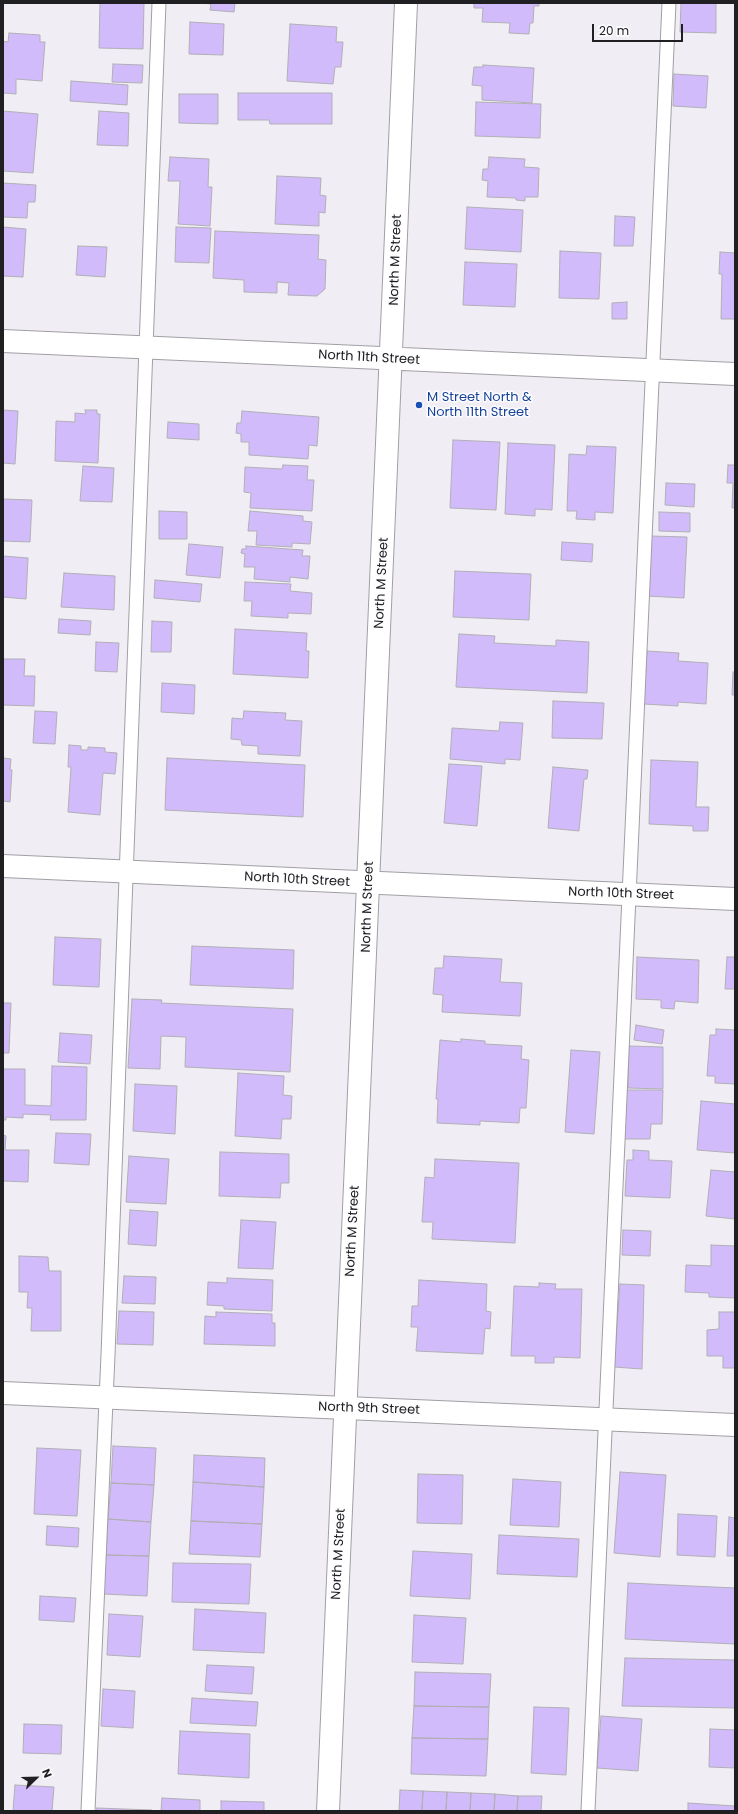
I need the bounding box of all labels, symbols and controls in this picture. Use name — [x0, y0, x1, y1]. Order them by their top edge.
scale bar — [594, 16, 685, 42]
text: 20 m — [599, 22, 629, 39]
street label: North M Street — [387, 214, 405, 306]
street label: North 11th Street — [318, 348, 420, 368]
place label: M Street North & North 11th Street — [427, 390, 532, 421]
marker: M Street North & North 11th Street — [414, 400, 424, 410]
street label: North M Street — [372, 537, 392, 629]
street label: North M Street — [359, 861, 377, 953]
street label: North 10th Street — [244, 869, 350, 891]
street label: North 10th Street — [568, 884, 674, 904]
street label: North M Street — [343, 1185, 363, 1277]
street label: North 9th Street — [318, 1399, 420, 1419]
street label: North M Street — [329, 1508, 349, 1600]
north arrow — [16, 1758, 56, 1798]
text: N — [38, 1766, 56, 1780]

